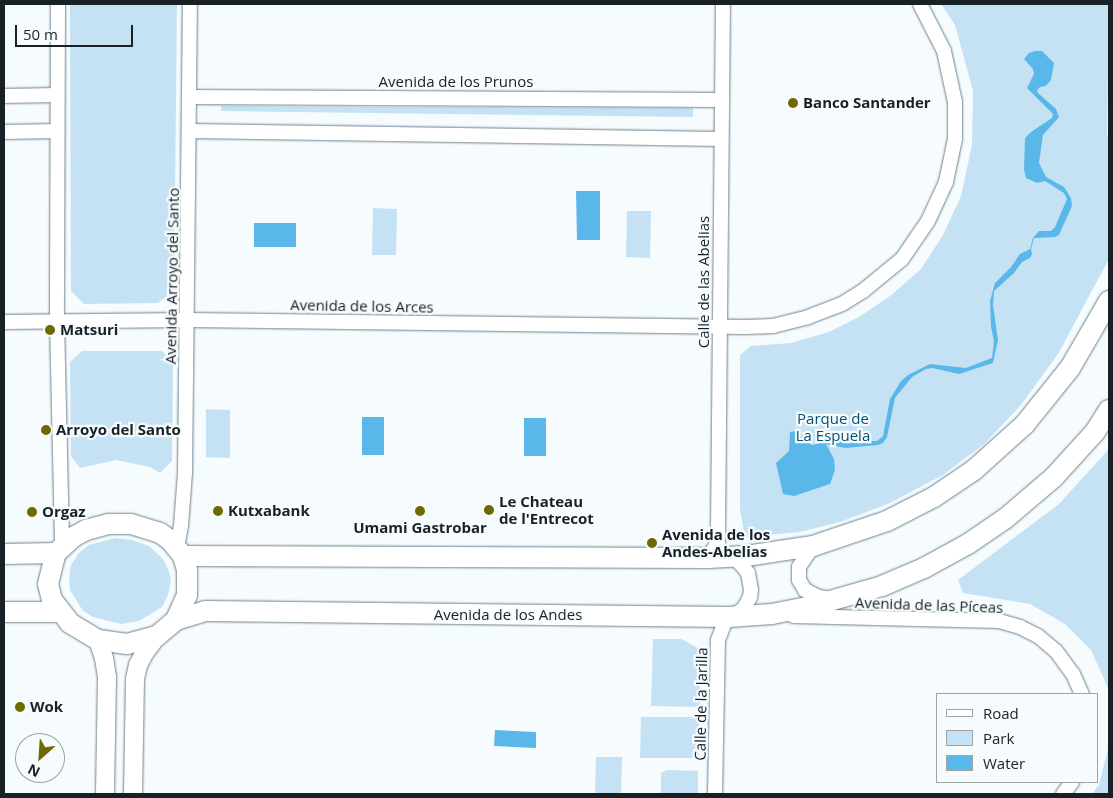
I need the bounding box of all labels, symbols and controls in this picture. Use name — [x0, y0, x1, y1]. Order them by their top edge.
scale bar — [18, 15, 135, 47]
text: 50 m — [23, 24, 58, 44]
street label: Avenida de los Prunos — [379, 73, 533, 91]
place label: Banco Santander — [803, 94, 931, 112]
marker: Banco Santander — [787, 97, 799, 109]
street label: Avenida Arroyo del Santo — [161, 188, 183, 364]
street label: Calle de las Abelias — [695, 216, 713, 348]
street label: Avenida de los Arces — [290, 296, 434, 316]
place label: Matsuri — [60, 321, 118, 339]
marker: Matsuri — [44, 324, 56, 336]
park label: Parque de La Espuela — [796, 409, 870, 444]
place label: Arroyo del Santo — [56, 421, 181, 439]
marker: Arroyo del Santo — [40, 424, 52, 436]
place label: Le Chateau de l'Entrecot — [499, 492, 594, 527]
place label: Kutxabank — [228, 502, 310, 520]
place label: Orgaz — [42, 503, 86, 521]
marker: Le Chateau de l'Entrecot — [483, 504, 495, 516]
marker: Kutxabank — [212, 505, 224, 517]
marker: Umami Gastrobar — [414, 505, 426, 517]
marker: Orgaz — [26, 506, 38, 518]
place label: Umami Gastrobar — [353, 519, 487, 537]
place label: Avenida de los Andes-Abelias — [662, 525, 770, 560]
marker: Avenida de los Andes-Abelias — [646, 537, 658, 549]
street label: Avenida de las Píceas — [855, 593, 1003, 617]
street label: Avenida de los Andes — [434, 606, 582, 624]
street label: Calle de la Jarilla — [691, 647, 711, 761]
legend — [936, 693, 1098, 783]
place label: Wok — [30, 698, 63, 716]
marker: Wok — [14, 701, 26, 713]
text: Road — [983, 703, 1019, 723]
text: Park — [983, 728, 1014, 748]
north arrow — [15, 733, 65, 783]
text: Water — [983, 753, 1025, 773]
text: N — [24, 760, 43, 782]

